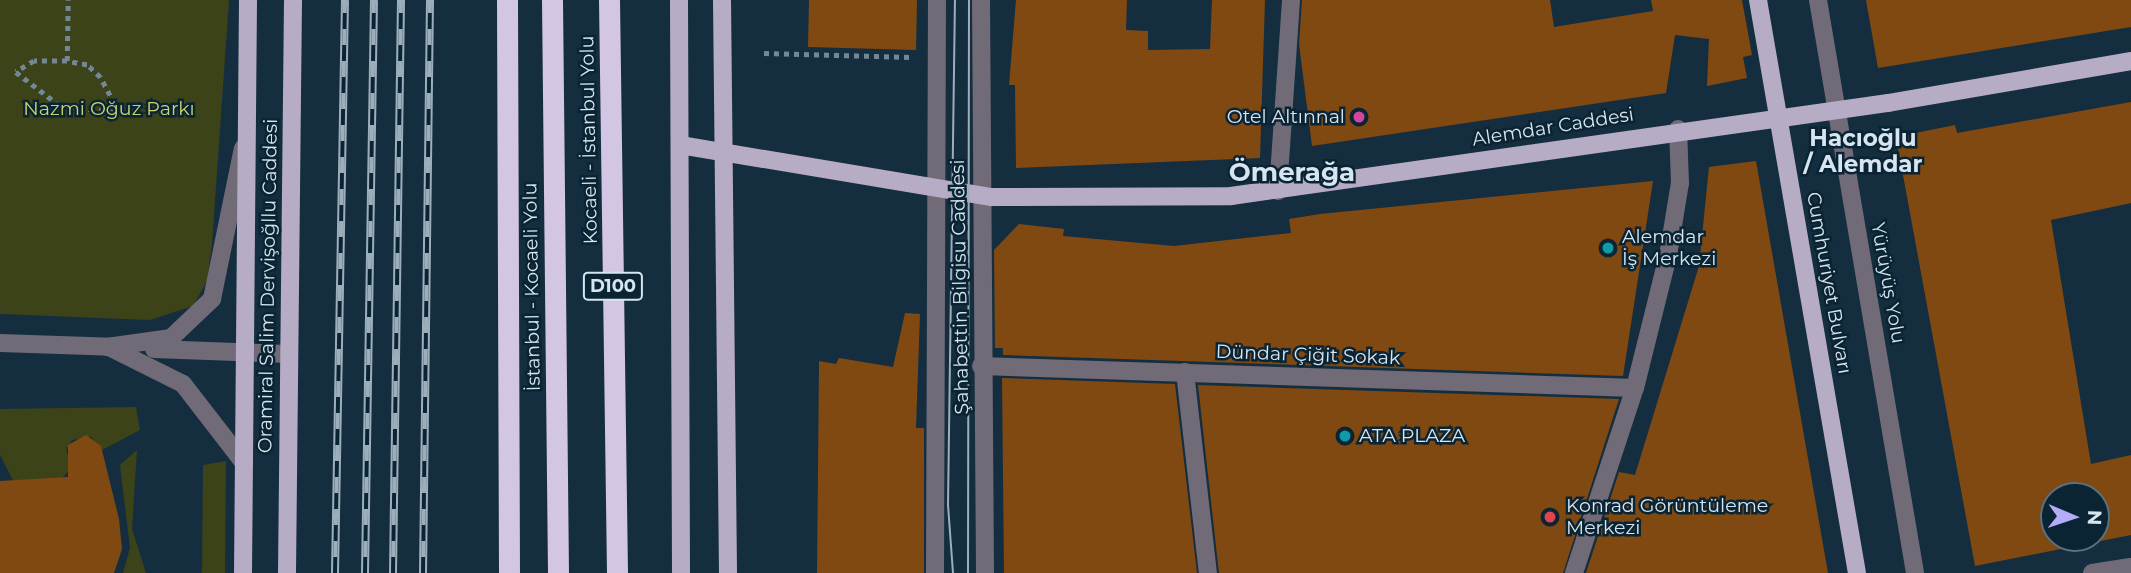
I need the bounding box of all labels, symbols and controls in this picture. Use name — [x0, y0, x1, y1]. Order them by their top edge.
street label: Kocaeli - İstanbul Yolu — [576, 35, 602, 245]
park label: Nazmi Oğuz Parkı — [23, 98, 195, 120]
street label: Alemdar Caddesi — [1471, 103, 1635, 151]
place label: Otel Altınnal — [1227, 106, 1345, 128]
marker: Otel Altınnal — [1351, 109, 1367, 125]
street label: Oramiral Salim Dervişoğllu Caddesi — [254, 119, 282, 453]
district label: Hacıoğlu / Alemdar — [1804, 124, 1922, 178]
district label: Ömerağa — [1229, 157, 1355, 189]
street label: Şahabettin Bilgisu Caddesi — [946, 159, 974, 415]
street label: İstanbul - Kocaeli Yolu — [519, 182, 545, 392]
street label: Cumhuriyet Bulvarı — [1802, 190, 1856, 376]
street label: Yürüyüş Yolu — [1866, 221, 1910, 345]
place label: Alemdar İş Merkezi — [1622, 226, 1716, 270]
marker: Alemdar İş Merkezi — [1600, 240, 1616, 256]
road number: D100 — [582, 272, 644, 300]
street label: Dündar Çiğit Sokak — [1215, 340, 1401, 370]
place label: ATA PLAZA — [1359, 425, 1465, 447]
marker: ATA PLAZA — [1337, 428, 1353, 444]
north arrow — [2040, 482, 2110, 552]
place label: Konrad Görüntüleme Merkezi — [1566, 495, 1768, 539]
marker: Konrad Görüntüleme Merkezi — [1540, 507, 1560, 527]
text: N — [2083, 510, 2106, 526]

